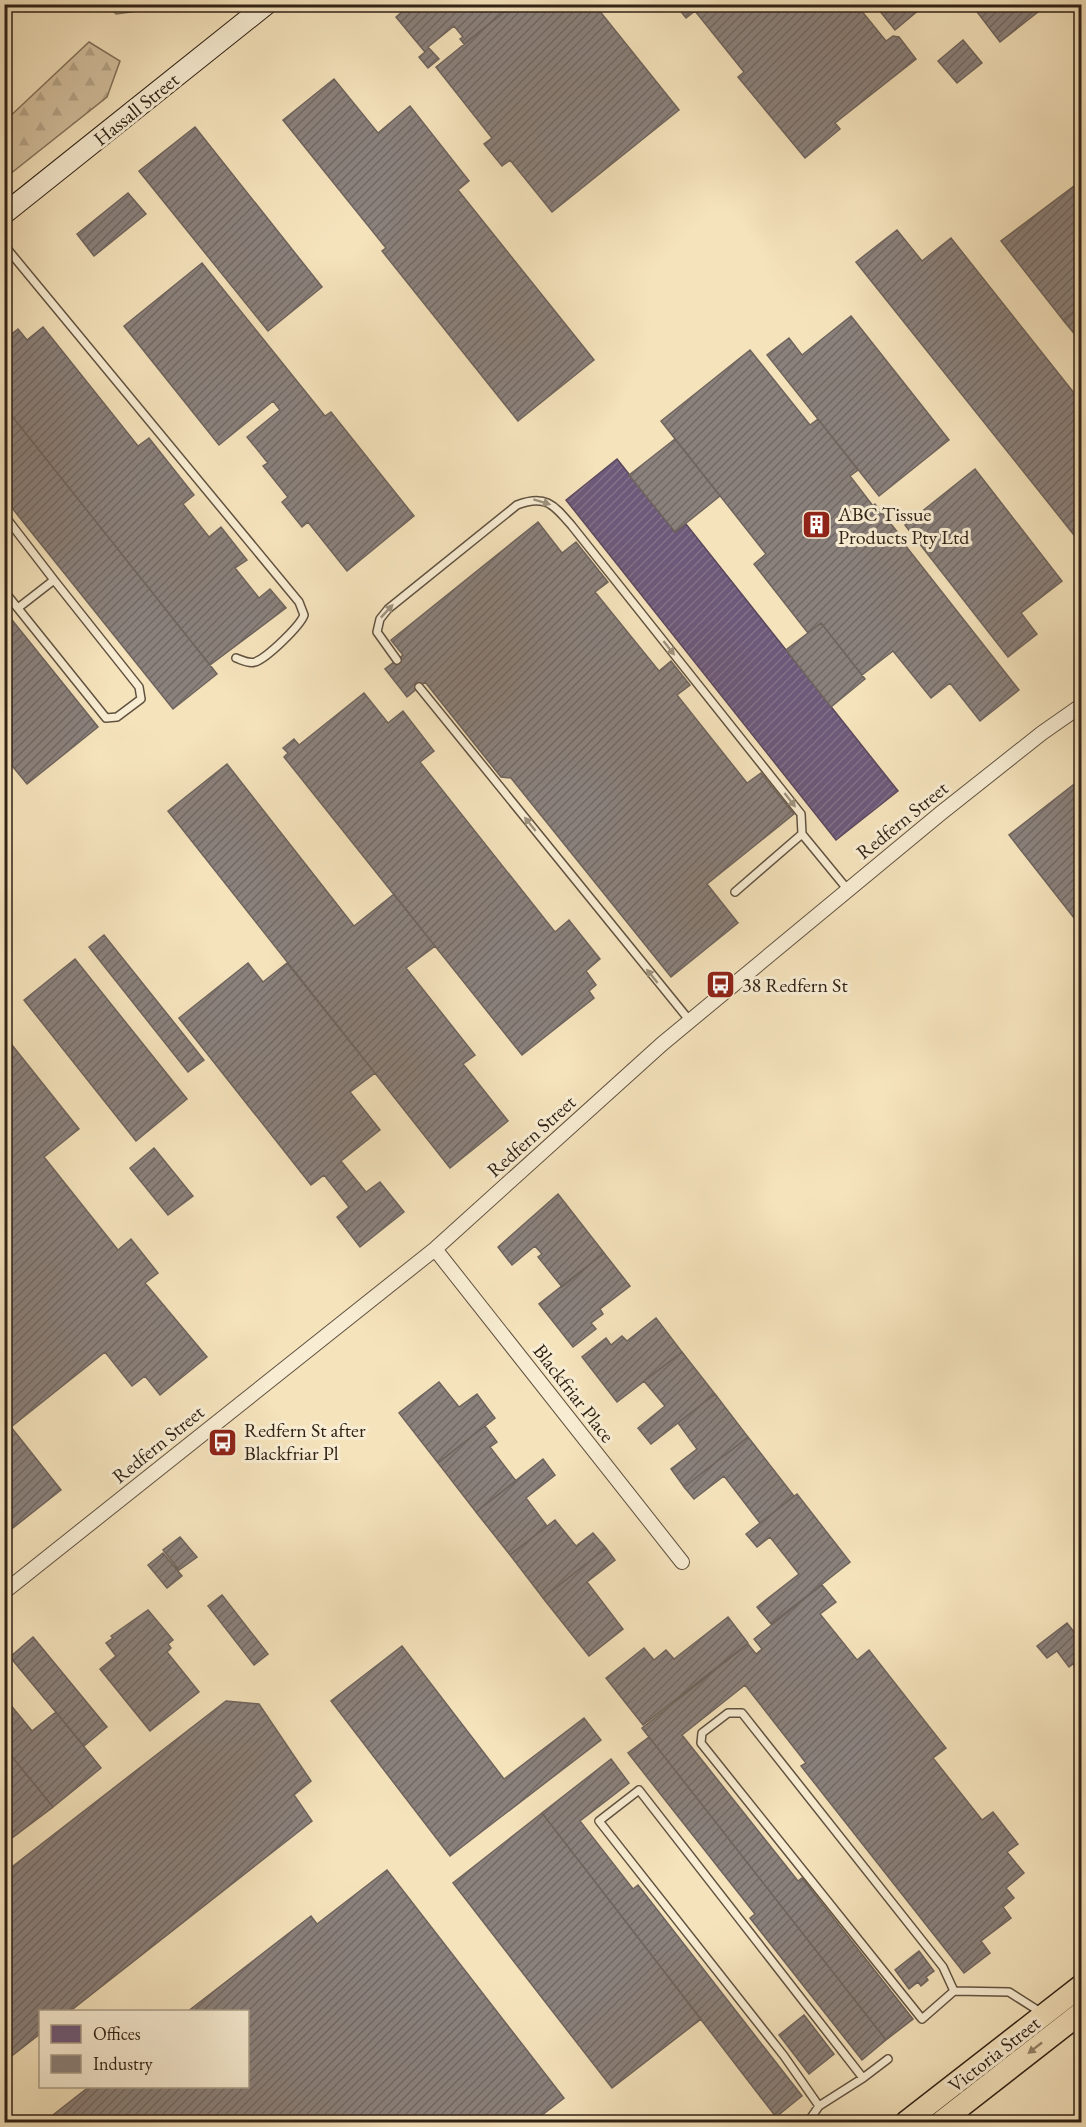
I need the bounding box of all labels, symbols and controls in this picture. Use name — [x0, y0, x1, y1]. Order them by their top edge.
street label: Hassall Street — [88, 66, 185, 151]
one-way arrow — [534, 498, 552, 507]
place label: ABC Tissue Products Pty Ltd — [837, 501, 970, 550]
building icon: ABC Tissue Products Pty Ltd — [801, 509, 833, 541]
one-way arrow — [380, 604, 394, 619]
one-way arrow — [663, 640, 675, 655]
street label: Redfern Street — [851, 775, 954, 865]
one-way arrow — [784, 793, 796, 808]
one-way arrow — [523, 816, 536, 832]
one-way arrow — [646, 968, 659, 984]
bus stop icon: 38 Redfern St — [705, 969, 737, 1001]
place label: 38 Redfern St — [742, 972, 848, 998]
street label: Redfern Street — [481, 1089, 581, 1183]
street label: Blackfriar Place — [527, 1339, 621, 1448]
street label: Redfern Street — [107, 1399, 210, 1489]
place label: Redfern St after Blackfriar Pl — [244, 1417, 366, 1466]
bus stop icon: Redfern St after Blackfriar Pl — [207, 1426, 239, 1458]
legend — [39, 2010, 249, 2088]
street label: Victoria Street — [943, 2010, 1046, 2098]
text: Offices — [93, 2022, 141, 2045]
one-way arrow — [1028, 2042, 1043, 2054]
text: Industry — [93, 2052, 153, 2075]

